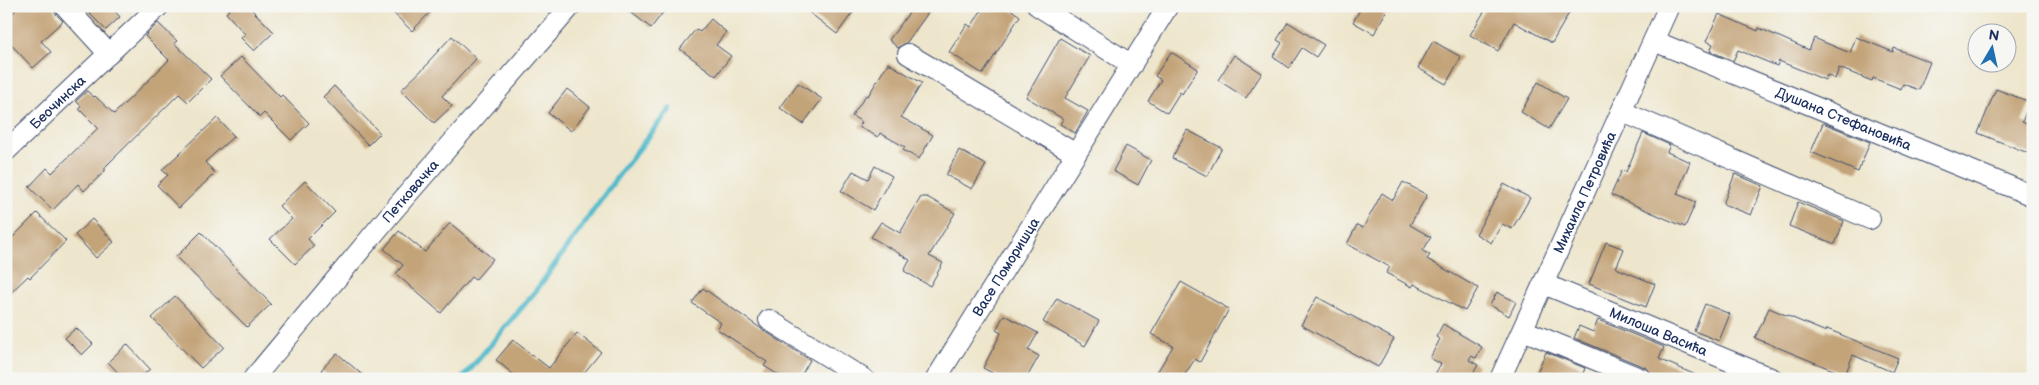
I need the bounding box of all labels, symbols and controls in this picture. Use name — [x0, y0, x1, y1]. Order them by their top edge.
north arrow — [1966, 22, 2016, 72]
text: N — [1987, 26, 2000, 45]
street label: Беочинска — [26, 71, 89, 132]
street label: Душана Стефановића — [1773, 83, 1915, 154]
street label: Михаила Петровића — [1550, 128, 1620, 256]
street label: Петковачка — [378, 156, 443, 226]
street label: Васе Поморишца — [969, 214, 1043, 319]
street label: Милоша Васића — [1607, 304, 1711, 360]

